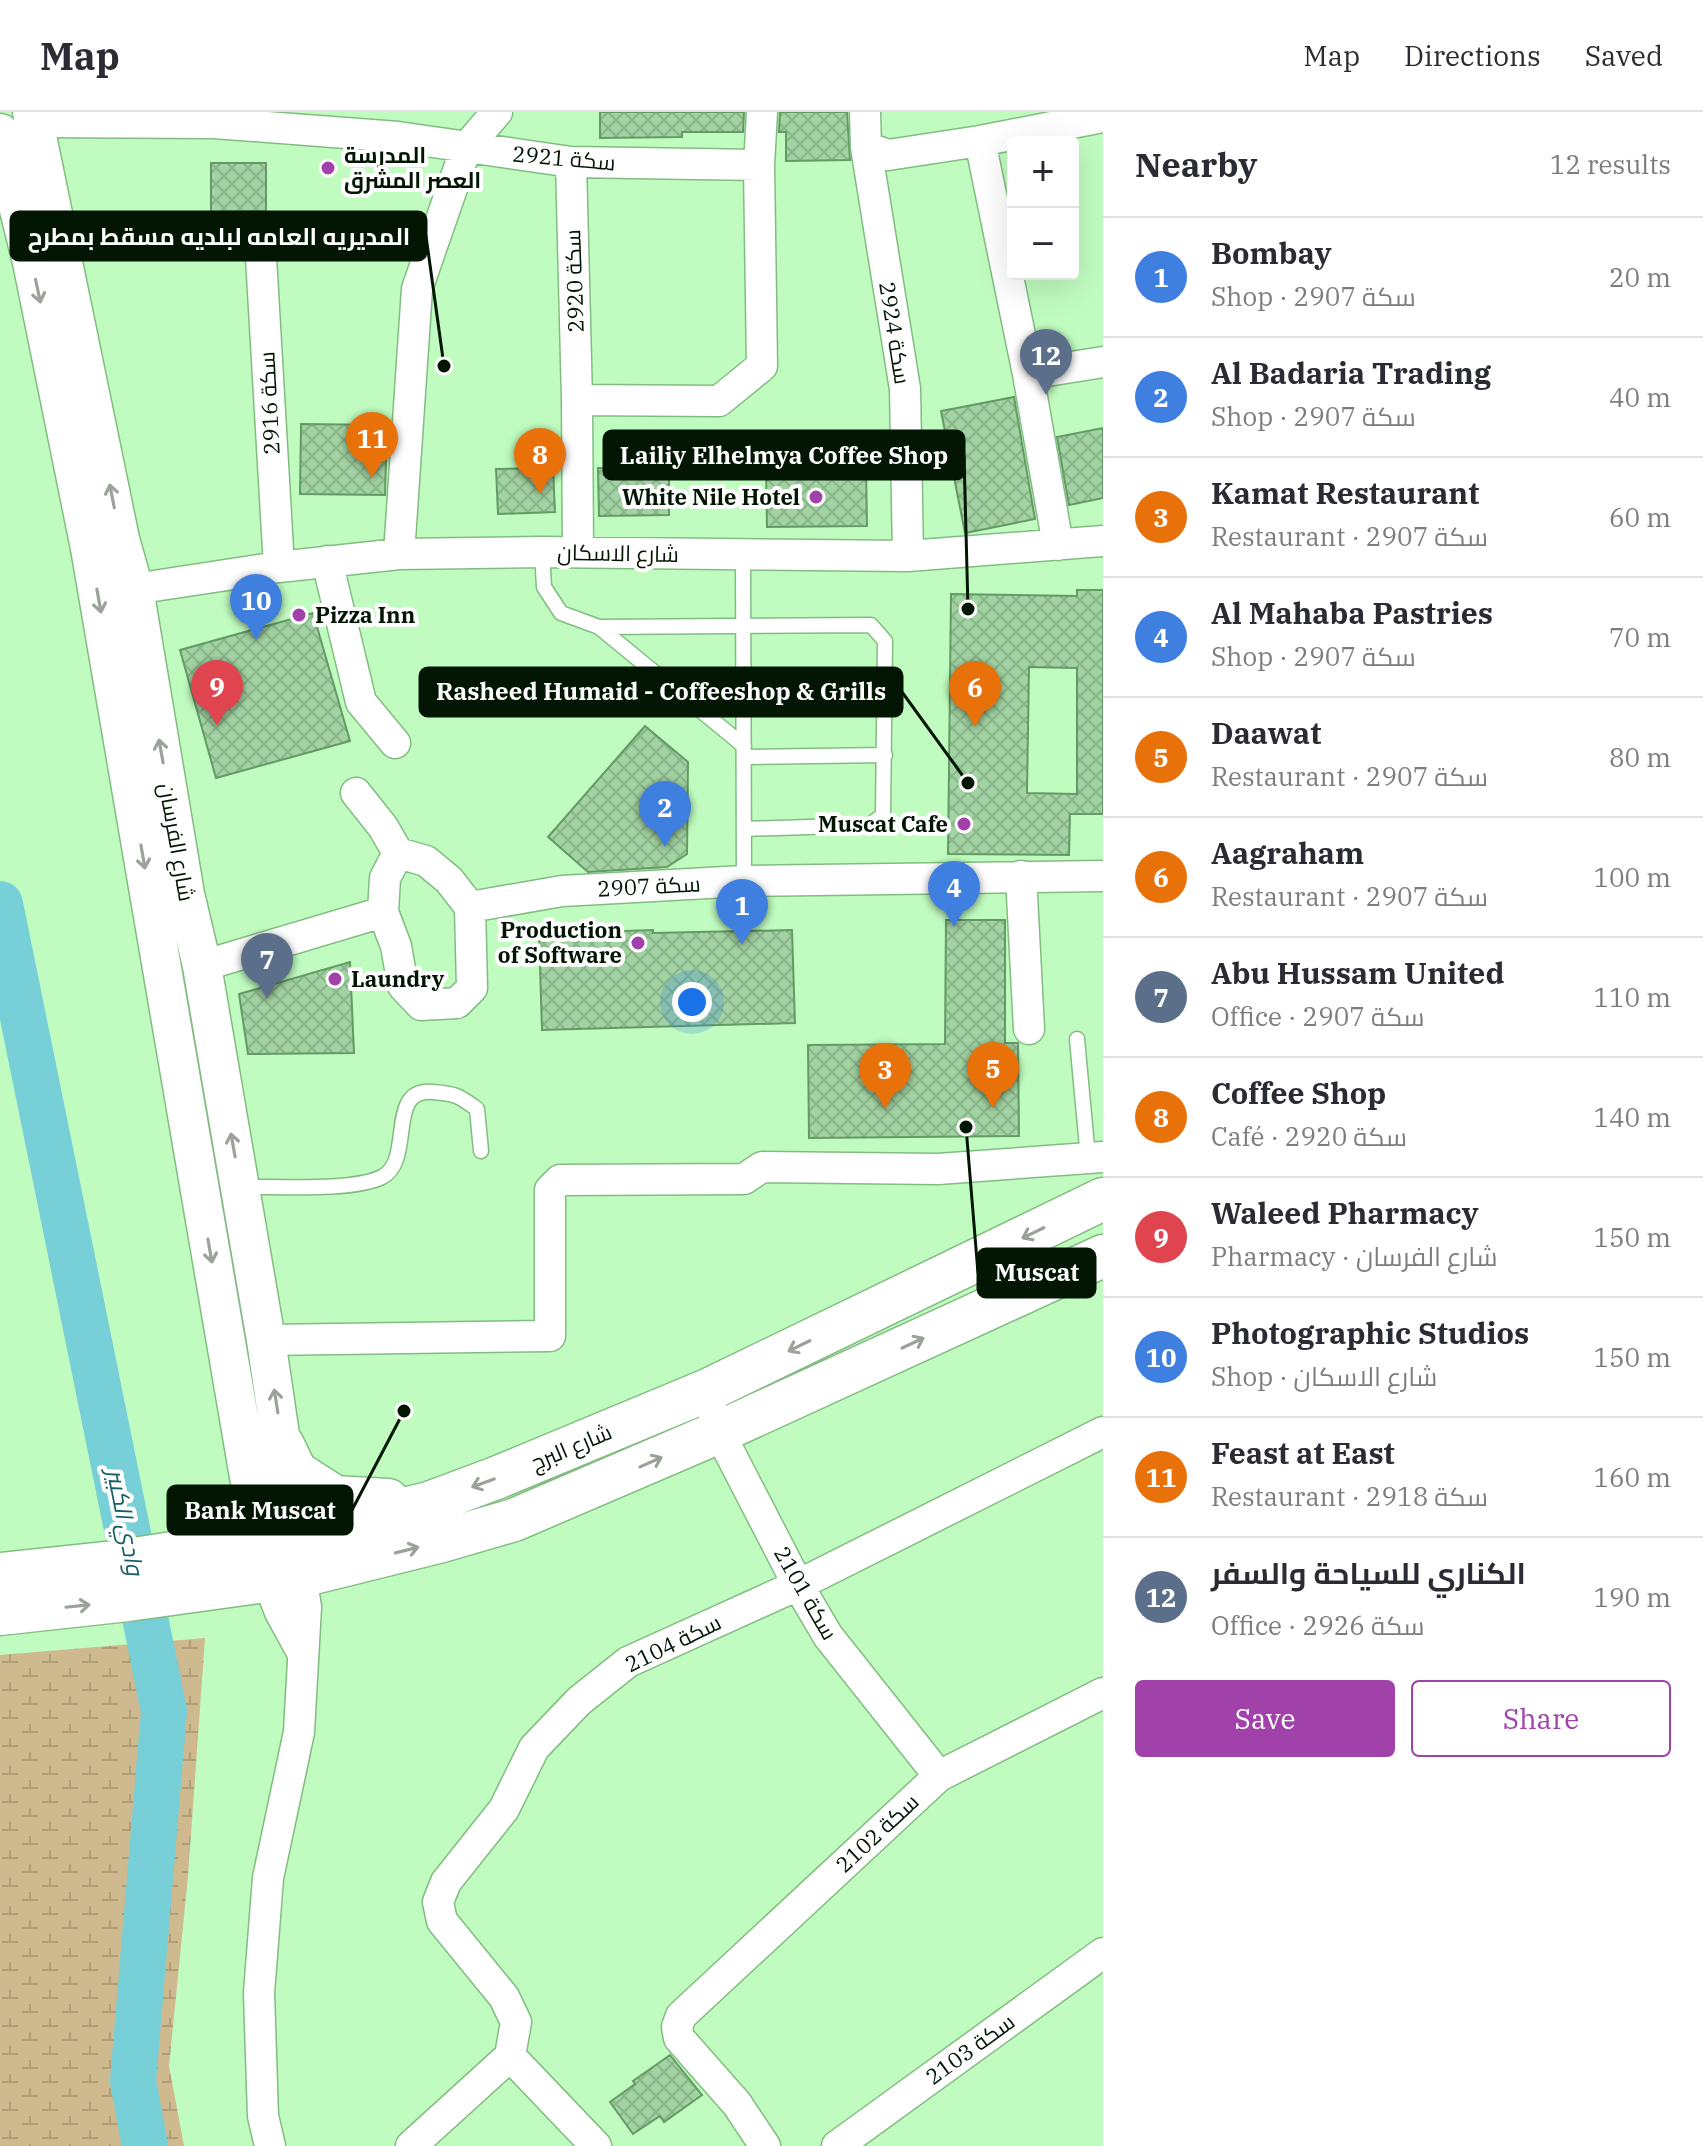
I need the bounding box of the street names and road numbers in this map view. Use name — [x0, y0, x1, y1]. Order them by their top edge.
street label: سكة 2921 — [511, 139, 617, 176]
street label: سكة 2920 — [557, 229, 590, 333]
street label: سكة 2924 — [873, 280, 918, 386]
street label: سكة 2916 — [251, 351, 286, 455]
street label: شارع الاسكان — [557, 537, 679, 569]
street label: شارع الفرسان — [152, 780, 202, 904]
street label: سكة 2907 — [597, 868, 701, 903]
street label: شارع البرج — [526, 1416, 616, 1478]
street label: سكة 2101 — [768, 1541, 845, 1645]
street label: سكة 2104 — [620, 1607, 726, 1678]
street label: سكة 2102 — [829, 1787, 924, 1878]
street label: سكة 2103 — [919, 2007, 1020, 2091]

